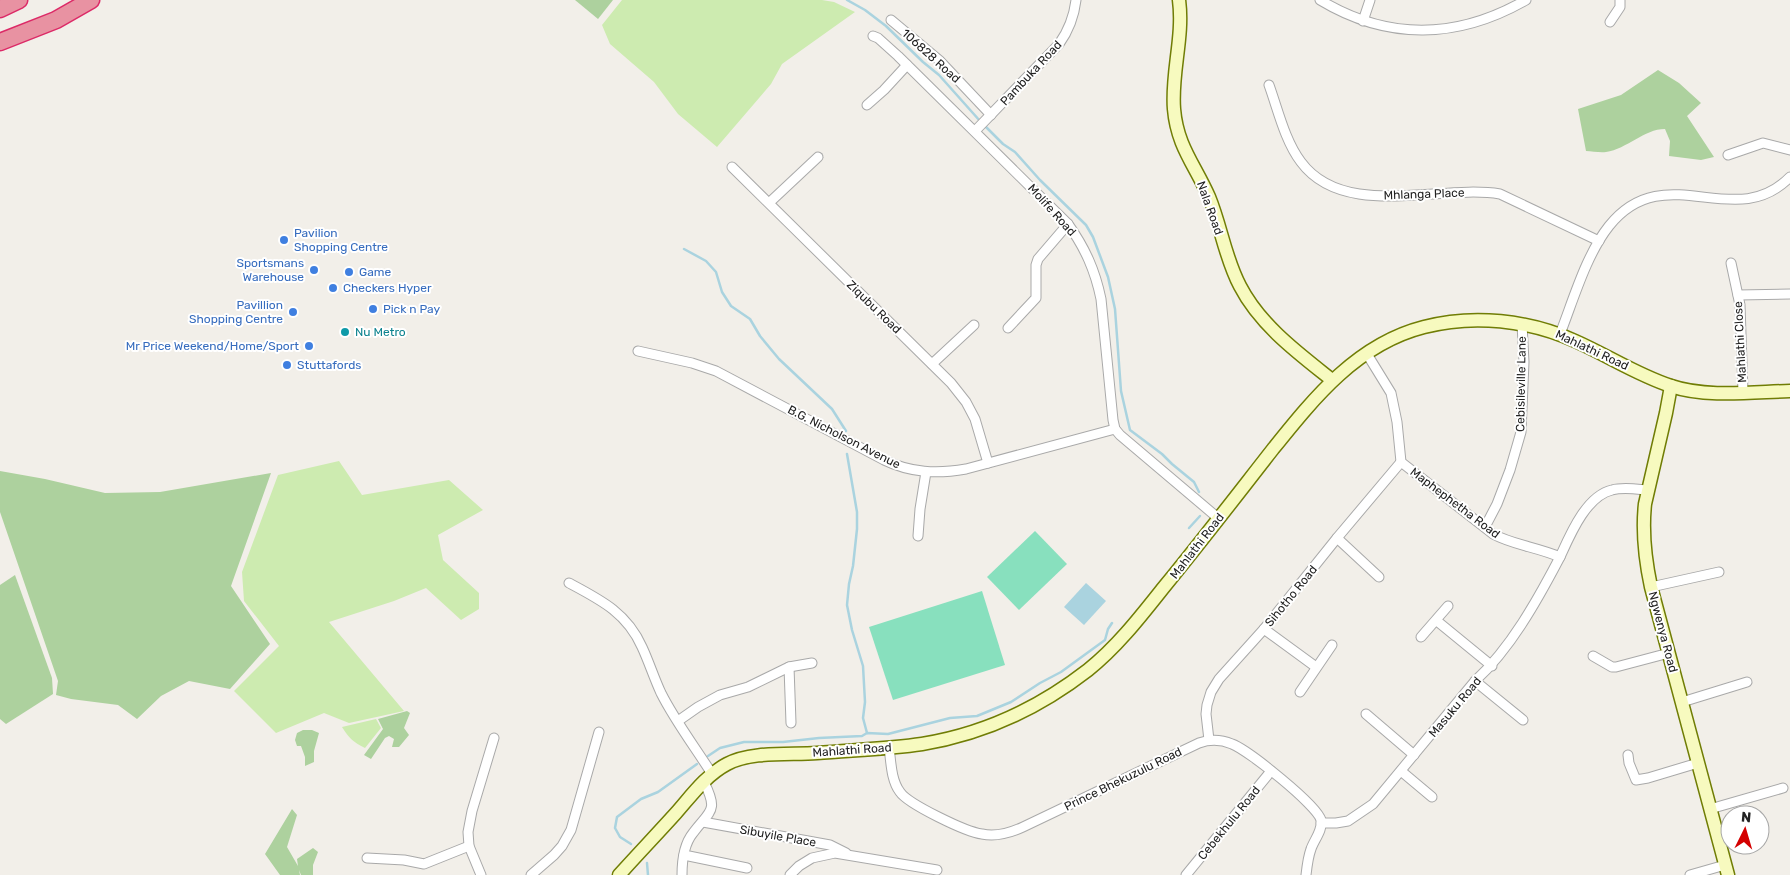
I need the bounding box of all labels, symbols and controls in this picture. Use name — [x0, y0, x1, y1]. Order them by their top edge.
street label: 106828 Road — [899, 26, 963, 86]
street label: Pambuka Road — [997, 38, 1065, 108]
street label: Nala Road — [1194, 179, 1226, 237]
street label: Molife Road — [1025, 181, 1079, 239]
street label: Mhlanga Place — [1383, 186, 1465, 202]
place label: Pavilion Shopping Centre — [294, 226, 388, 254]
marker: Pavilion Shopping Centre — [278, 234, 290, 246]
place label: Sportsmans Warehouse — [236, 256, 304, 284]
marker: Sportsmans Warehouse — [308, 264, 320, 276]
place label: Game — [359, 265, 391, 279]
marker: Game — [343, 266, 355, 278]
street label: Ziqubu Road — [844, 278, 904, 336]
place label: Checkers Hyper — [343, 281, 432, 295]
marker: Checkers Hyper — [327, 282, 339, 294]
place label: Pavillion Shopping Centre — [189, 298, 283, 326]
street label: Mahlathi Close — [1731, 301, 1749, 383]
place label: Pick n Pay — [383, 302, 441, 316]
marker: Pick n Pay — [367, 303, 379, 315]
marker: Pavillion Shopping Centre — [287, 306, 299, 318]
place label: Nu Metro — [355, 325, 406, 339]
marker: Nu Metro — [339, 326, 351, 338]
street label: Mahlathi Road — [1553, 327, 1631, 373]
street label: Cebisileville Lane — [1513, 336, 1529, 432]
place label: Mr Price Weekend/Home/Sport — [126, 339, 299, 353]
marker: Mr Price Weekend/Home/Sport — [303, 340, 315, 352]
place label: Stuttafords — [297, 358, 361, 372]
marker: Stuttafords — [281, 359, 293, 371]
street label: B.G. Nicholson Avenue — [785, 402, 903, 472]
street label: Maphephetha Road — [1407, 465, 1503, 541]
street label: Mahlathi Road — [1167, 510, 1227, 582]
street label: Sihotho Road — [1262, 563, 1320, 629]
street label: Ngwenya Road — [1645, 590, 1681, 674]
street label: Masuku Road — [1426, 674, 1484, 740]
street label: Mahlathi Road — [812, 740, 892, 760]
street label: Prince Bhekuzulu Road — [1062, 744, 1184, 814]
street label: Cebekhulu Road — [1195, 783, 1263, 863]
north arrow — [1720, 805, 1770, 855]
text: N — [1740, 809, 1752, 826]
street label: Sibuyile Place — [739, 822, 818, 850]

